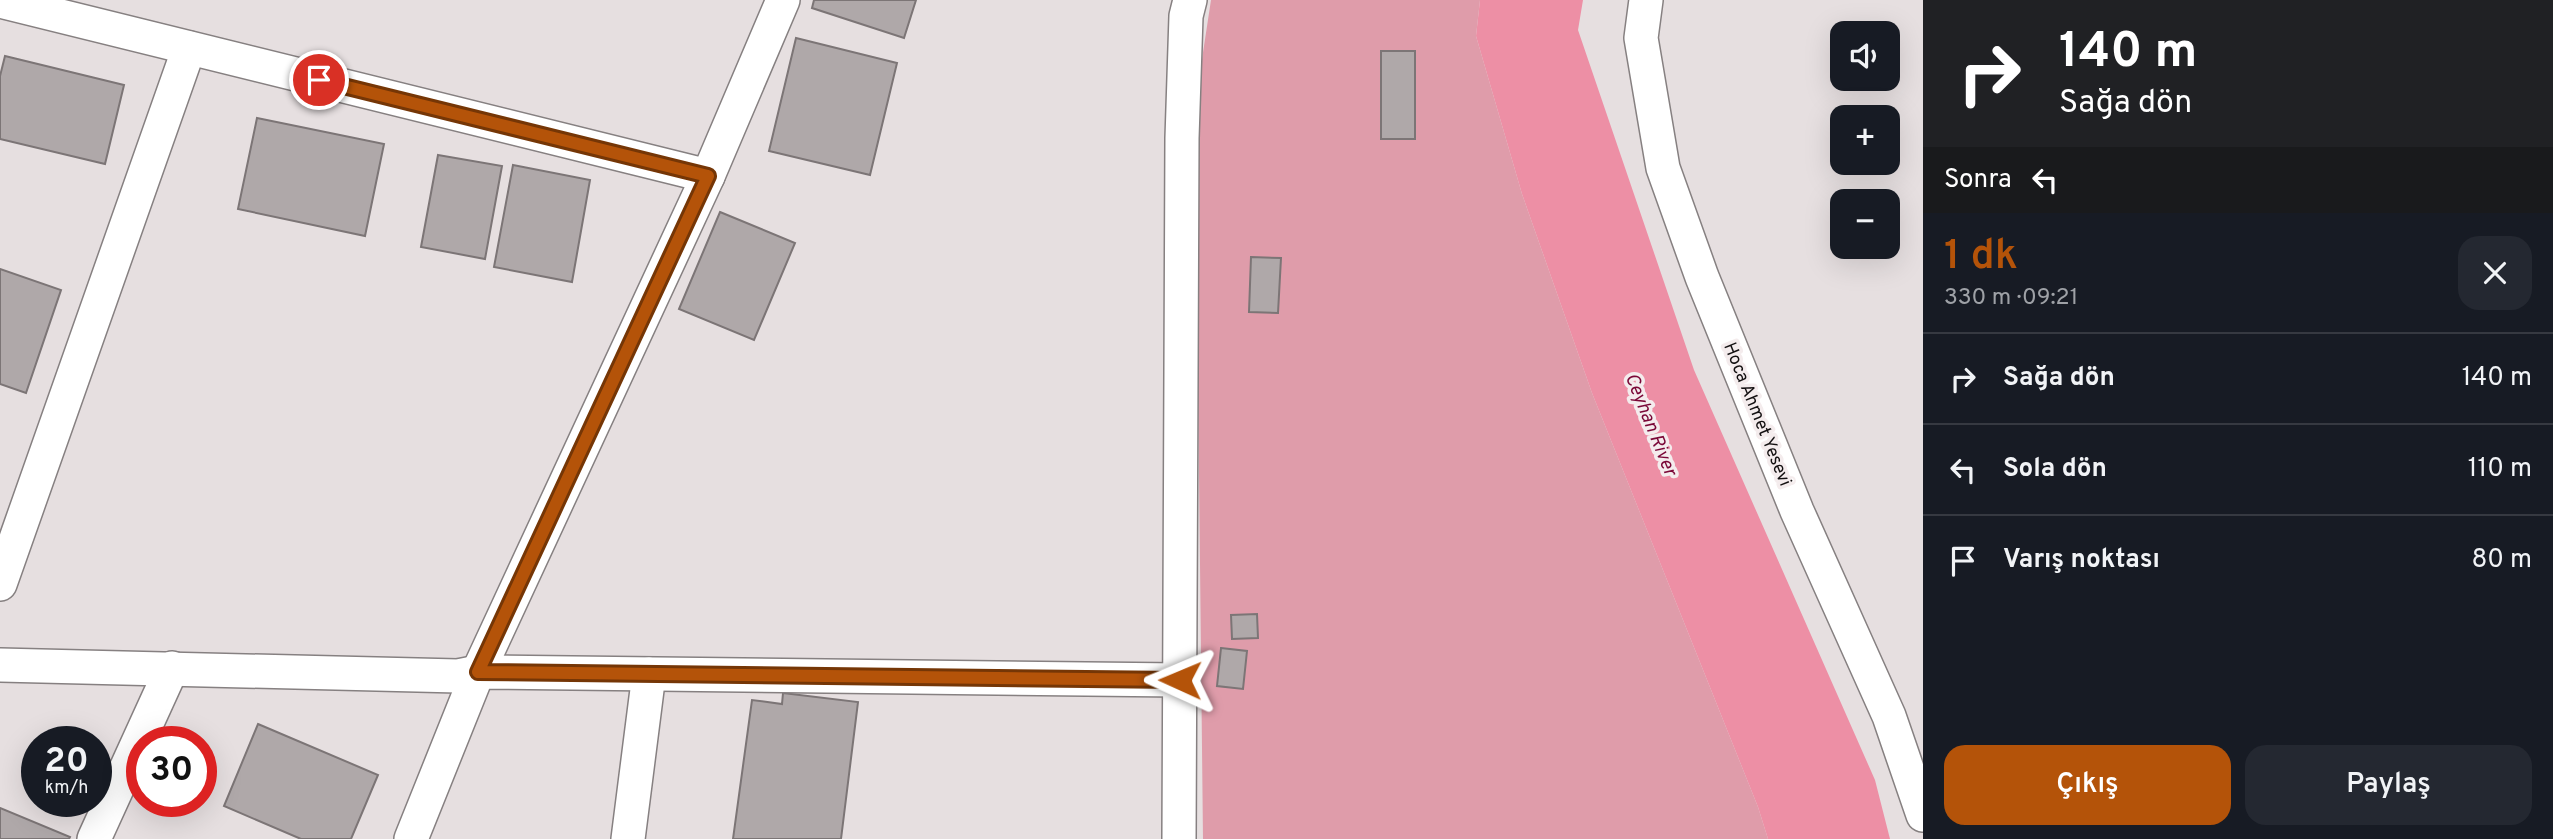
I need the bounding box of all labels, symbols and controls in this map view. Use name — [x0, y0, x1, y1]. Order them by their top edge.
map controls — [1830, 21, 1900, 259]
button: sound — [1830, 21, 1900, 91]
text: 140 m — [2059, 23, 2198, 85]
icon: right — [1944, 28, 2035, 119]
pin — [289, 50, 349, 110]
icon: arrive — [300, 61, 338, 99]
text: Sağa dön — [2059, 84, 2192, 124]
button: + — [1830, 105, 1900, 175]
icon: left — [2026, 161, 2064, 199]
text: Sonra — [1944, 164, 2012, 197]
button: − — [1830, 189, 1900, 259]
text: 1 dk — [1944, 231, 2018, 284]
button: close — [2458, 236, 2532, 310]
text: 330 m · 09:21 — [1944, 284, 2078, 313]
street label: Hoca Ahmet Yesevi — [1717, 339, 1796, 490]
icon: right — [1944, 360, 1982, 398]
text: Sağa dön — [2003, 362, 2115, 395]
text: 140 m — [2462, 362, 2532, 395]
water label: Ceyhan River — [1619, 370, 1682, 481]
icon: left — [1944, 451, 1982, 489]
text: Sola dön — [2003, 453, 2107, 486]
text: 110 m — [2468, 453, 2532, 486]
icon: arrive — [1944, 542, 1982, 580]
text: Varış noktası — [2003, 544, 2160, 577]
text: 80 m — [2472, 544, 2532, 577]
position arrow — [1143, 643, 1217, 717]
speed limit sign: 30 — [126, 726, 217, 817]
text: 20 — [44, 740, 89, 784]
button: Çıkış — [1944, 745, 2231, 825]
button: Paylaş — [2245, 745, 2532, 825]
text: km/h — [45, 777, 88, 800]

